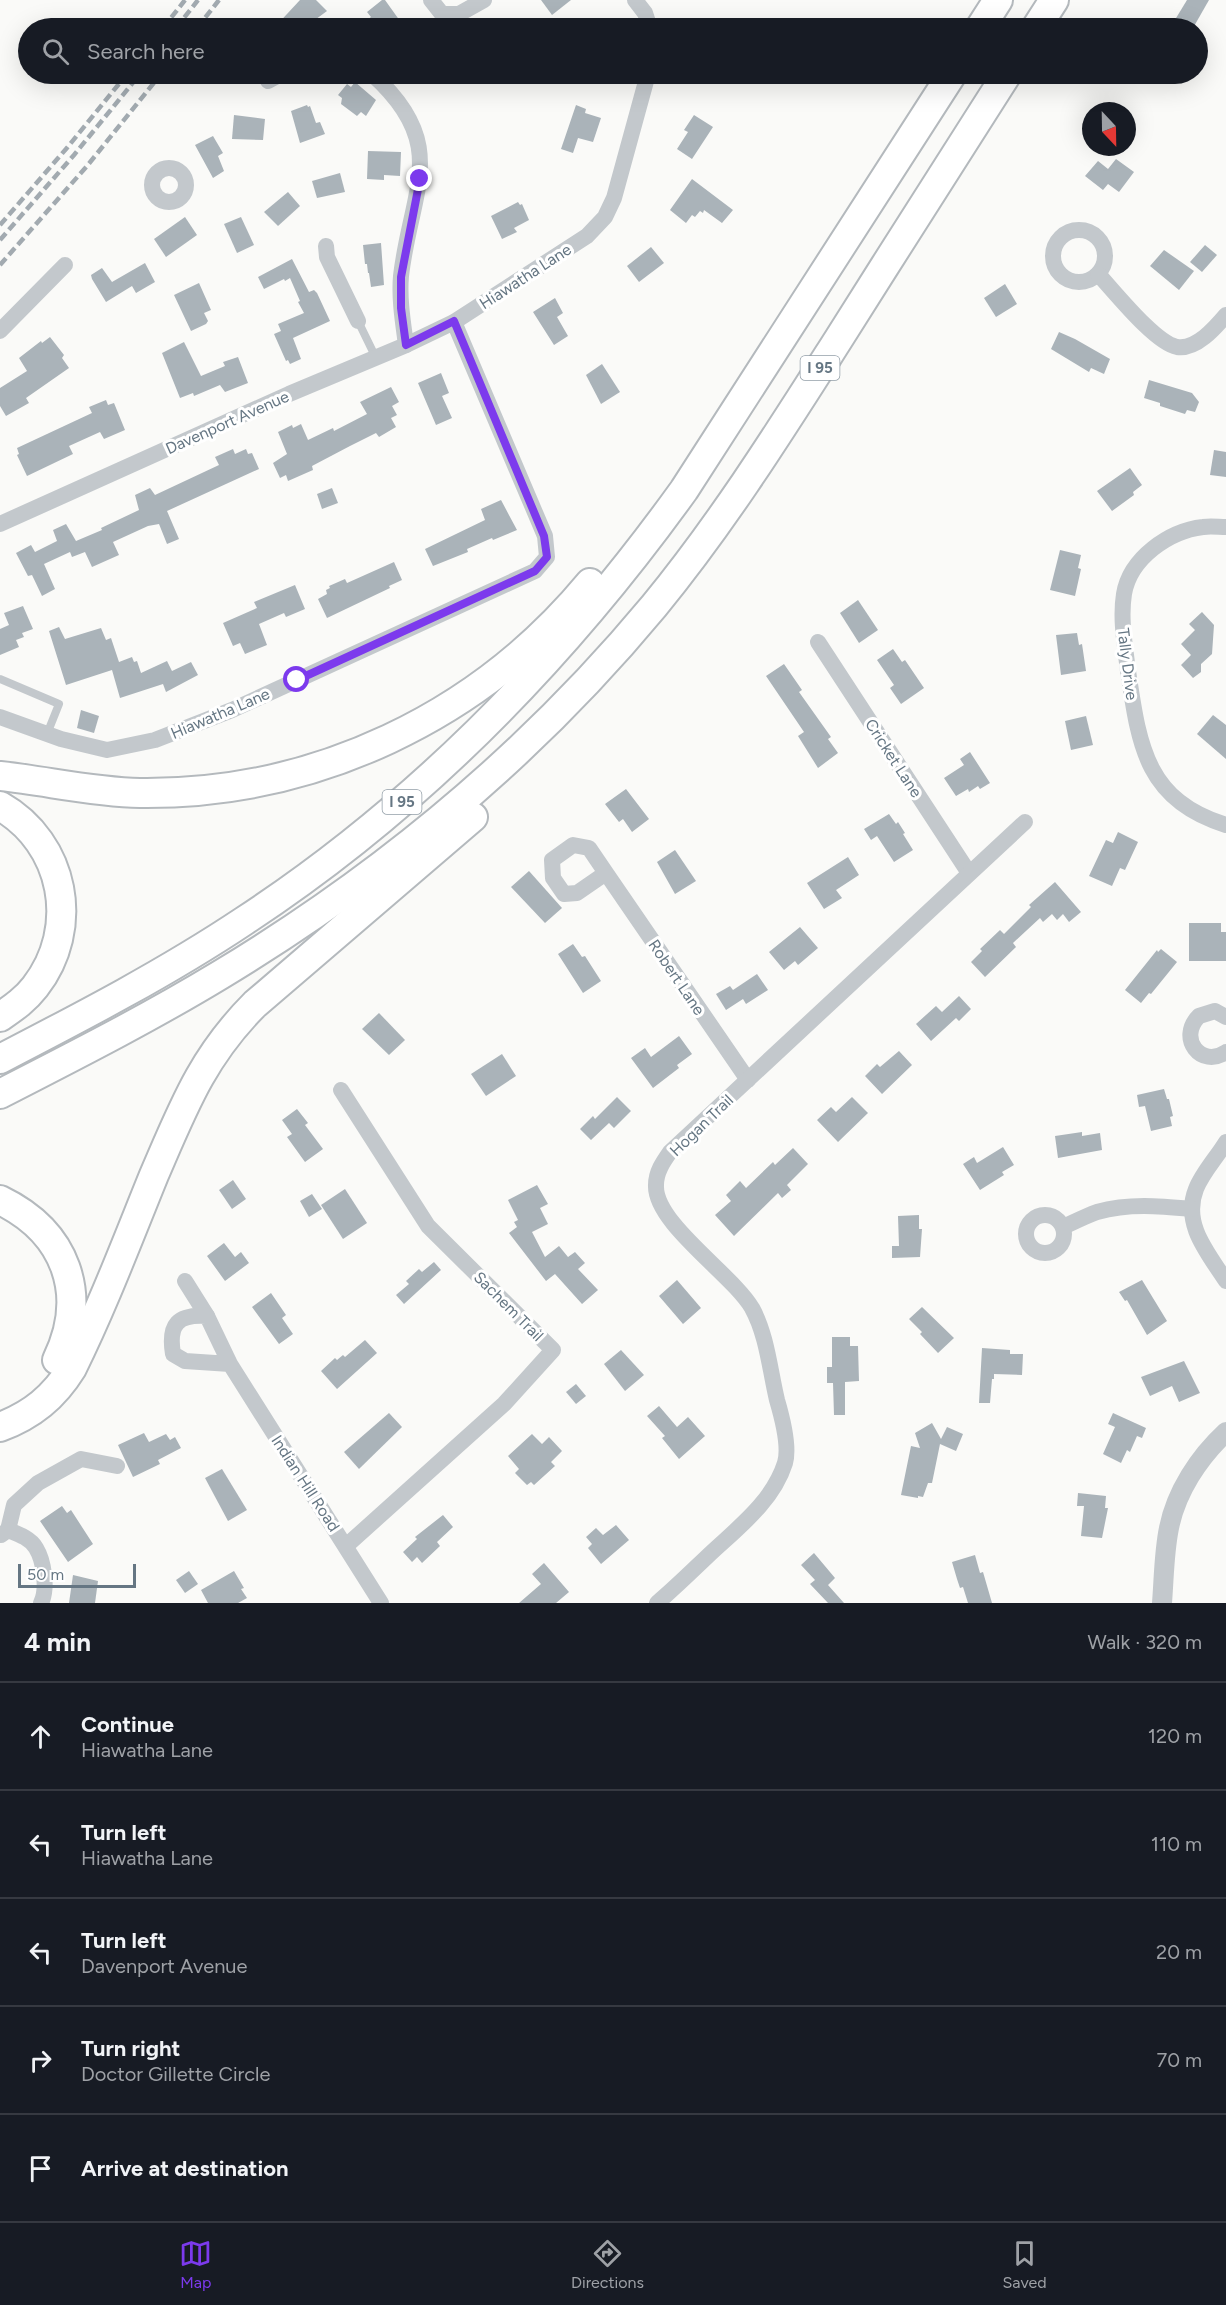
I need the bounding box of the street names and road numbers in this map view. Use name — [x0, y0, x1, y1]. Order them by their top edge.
street label: Hiawatha Lane — [476, 240, 575, 313]
road number: I 95 — [800, 356, 840, 380]
street label: Davenport Avenue — [163, 387, 292, 458]
street label: Tally Drive — [1114, 627, 1141, 701]
street label: Hiawatha Lane — [168, 684, 273, 743]
street label: Cricket Lane — [861, 715, 926, 801]
road number: I 95 — [382, 790, 422, 814]
street label: Robert Lane — [644, 936, 709, 1019]
street label: Hogan Trail — [666, 1091, 737, 1160]
street label: Sachem Trail — [470, 1268, 547, 1345]
street label: Indian Hill Road — [267, 1432, 344, 1535]

